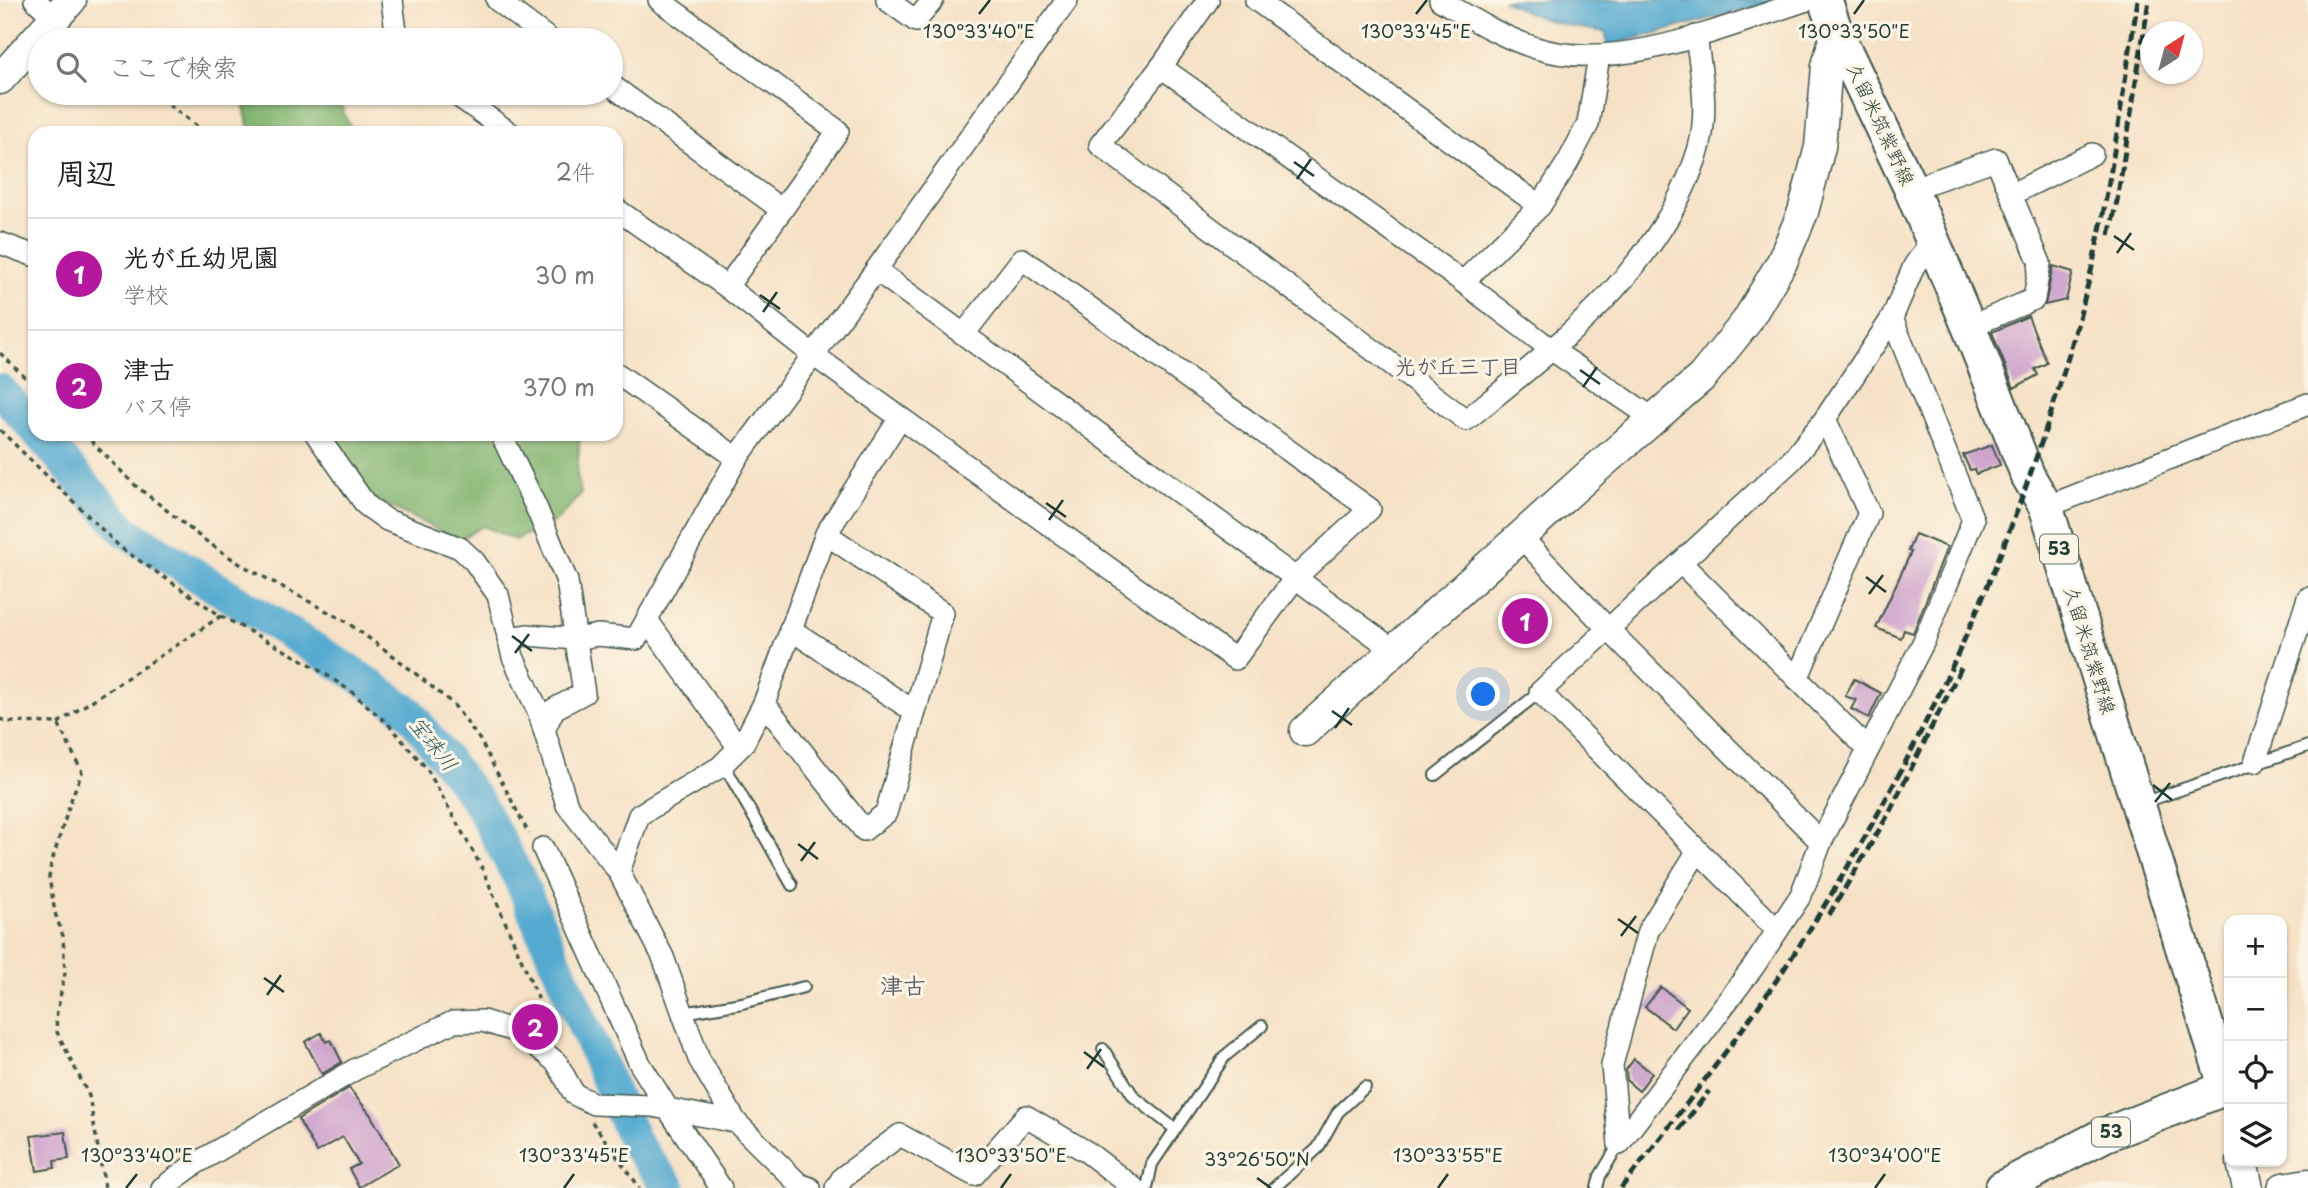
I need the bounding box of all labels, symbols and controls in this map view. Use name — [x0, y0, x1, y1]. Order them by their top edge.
text: 130°33'40"E — [923, 17, 1035, 44]
text: 130°33'45"E — [1361, 17, 1471, 44]
text: 130°33'50"E — [1798, 17, 1910, 44]
north arrow — [2140, 21, 2203, 84]
search box — [28, 28, 623, 105]
text: ここで検索 — [108, 47, 238, 86]
icon: search — [52, 48, 90, 86]
street label: 久留米筑紫野線 — [1841, 57, 1923, 190]
text: 周辺 — [56, 149, 116, 194]
text: 2件 — [556, 154, 595, 189]
text: 光が丘幼児園 — [123, 237, 279, 276]
text: 1 — [74, 257, 85, 292]
text: 30 m — [534, 257, 595, 292]
text: 学校 — [123, 276, 169, 311]
text: 津古 — [123, 349, 175, 388]
district label: 光が丘三丁目 — [1395, 349, 1521, 381]
text: 2 — [71, 369, 87, 404]
text: 370 m — [522, 369, 595, 404]
text: バス停 — [123, 388, 192, 423]
road number: 53 — [2040, 534, 2078, 564]
street label: 久留米筑紫野線 — [2058, 582, 2124, 717]
pin: 1 — [1502, 595, 1548, 647]
your location — [1466, 677, 1500, 711]
water label: 宝珠川 — [403, 708, 467, 777]
map controls — [2224, 915, 2287, 1167]
button: + — [2224, 915, 2287, 978]
district label: 津古 — [880, 967, 926, 1002]
button: − — [2224, 978, 2287, 1041]
pin: 2 — [512, 1001, 558, 1053]
button: locate — [2224, 1041, 2287, 1104]
button: layers — [2224, 1104, 2287, 1167]
road number: 53 — [2092, 1118, 2130, 1147]
text: 130°33'40"E — [81, 1141, 193, 1168]
text: 130°33'45"E — [519, 1141, 629, 1168]
text: 130°33'50"E — [955, 1141, 1067, 1168]
text: 130°33'55"E — [1393, 1141, 1503, 1168]
text: 130°34'00"E — [1828, 1141, 1942, 1168]
text: 33°26'50"N — [1204, 1145, 1310, 1172]

